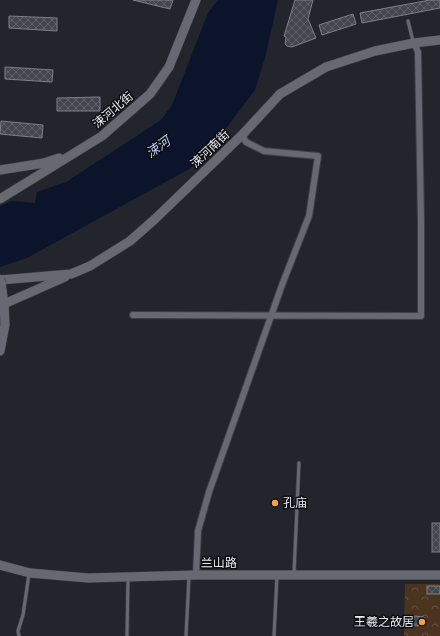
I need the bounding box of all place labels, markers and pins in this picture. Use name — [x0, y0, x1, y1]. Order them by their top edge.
place label: 孔庙 — [283, 496, 307, 510]
marker: 孔庙 — [270, 498, 280, 508]
place label: 王羲之故居 — [354, 615, 414, 629]
marker: 王羲之故居 — [417, 617, 427, 627]

